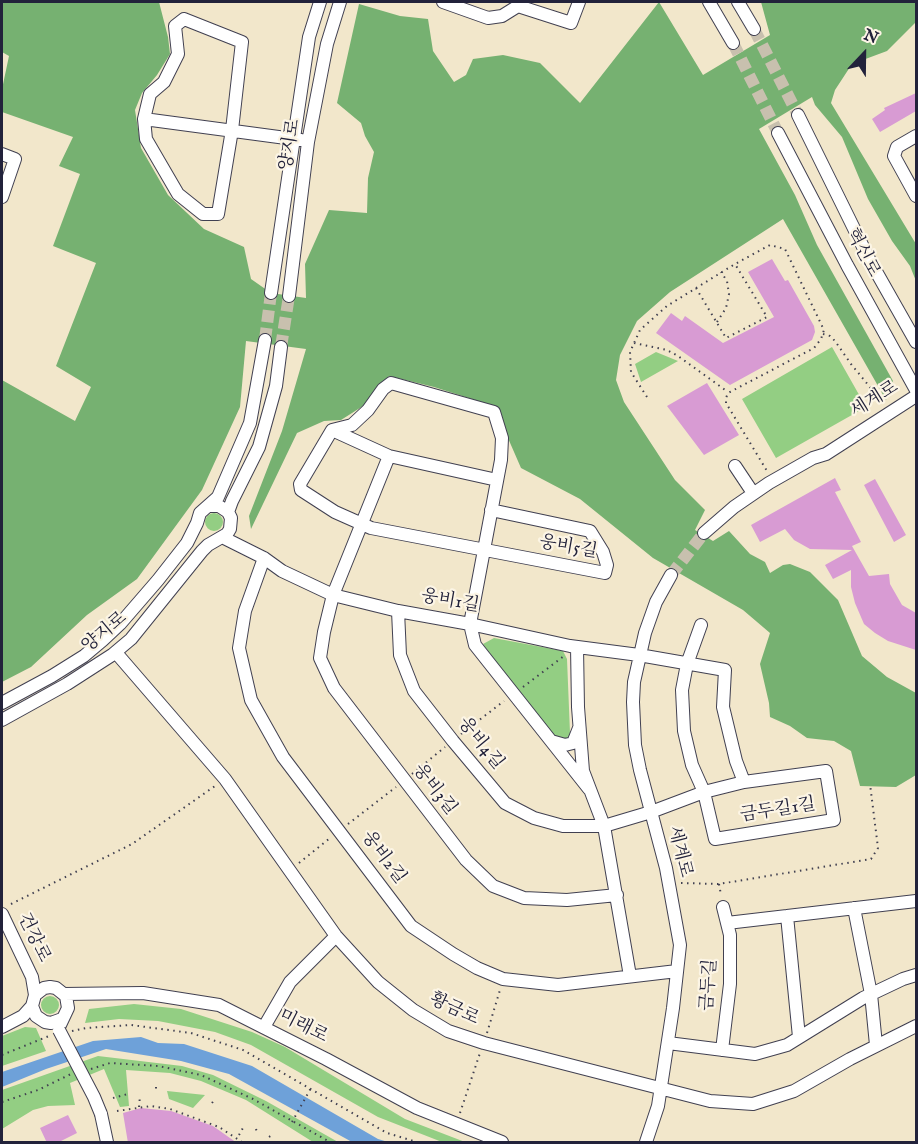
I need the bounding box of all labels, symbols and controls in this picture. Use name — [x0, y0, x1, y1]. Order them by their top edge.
north arrow — [834, 24, 894, 84]
text: N — [861, 25, 881, 49]
street label: 양지로 — [276, 118, 306, 172]
street label: 혁신로 — [840, 225, 884, 281]
street label: 세계로 — [847, 377, 903, 423]
street label: 웅비5길 — [537, 532, 599, 564]
street label: 웅비1길 — [419, 586, 481, 618]
street label: 양지로 — [78, 608, 132, 658]
street label: 웅비4길 — [452, 714, 508, 774]
street label: 웅비3길 — [407, 760, 461, 820]
street label: 금두길1길 — [739, 794, 817, 828]
street label: 세계로 — [662, 824, 696, 880]
street label: 웅비2길 — [356, 827, 410, 889]
street label: 건강로 — [12, 910, 54, 966]
street label: 금두길 — [697, 958, 723, 1012]
street label: 황금로 — [426, 989, 482, 1031]
street label: 미래로 — [275, 1006, 331, 1048]

